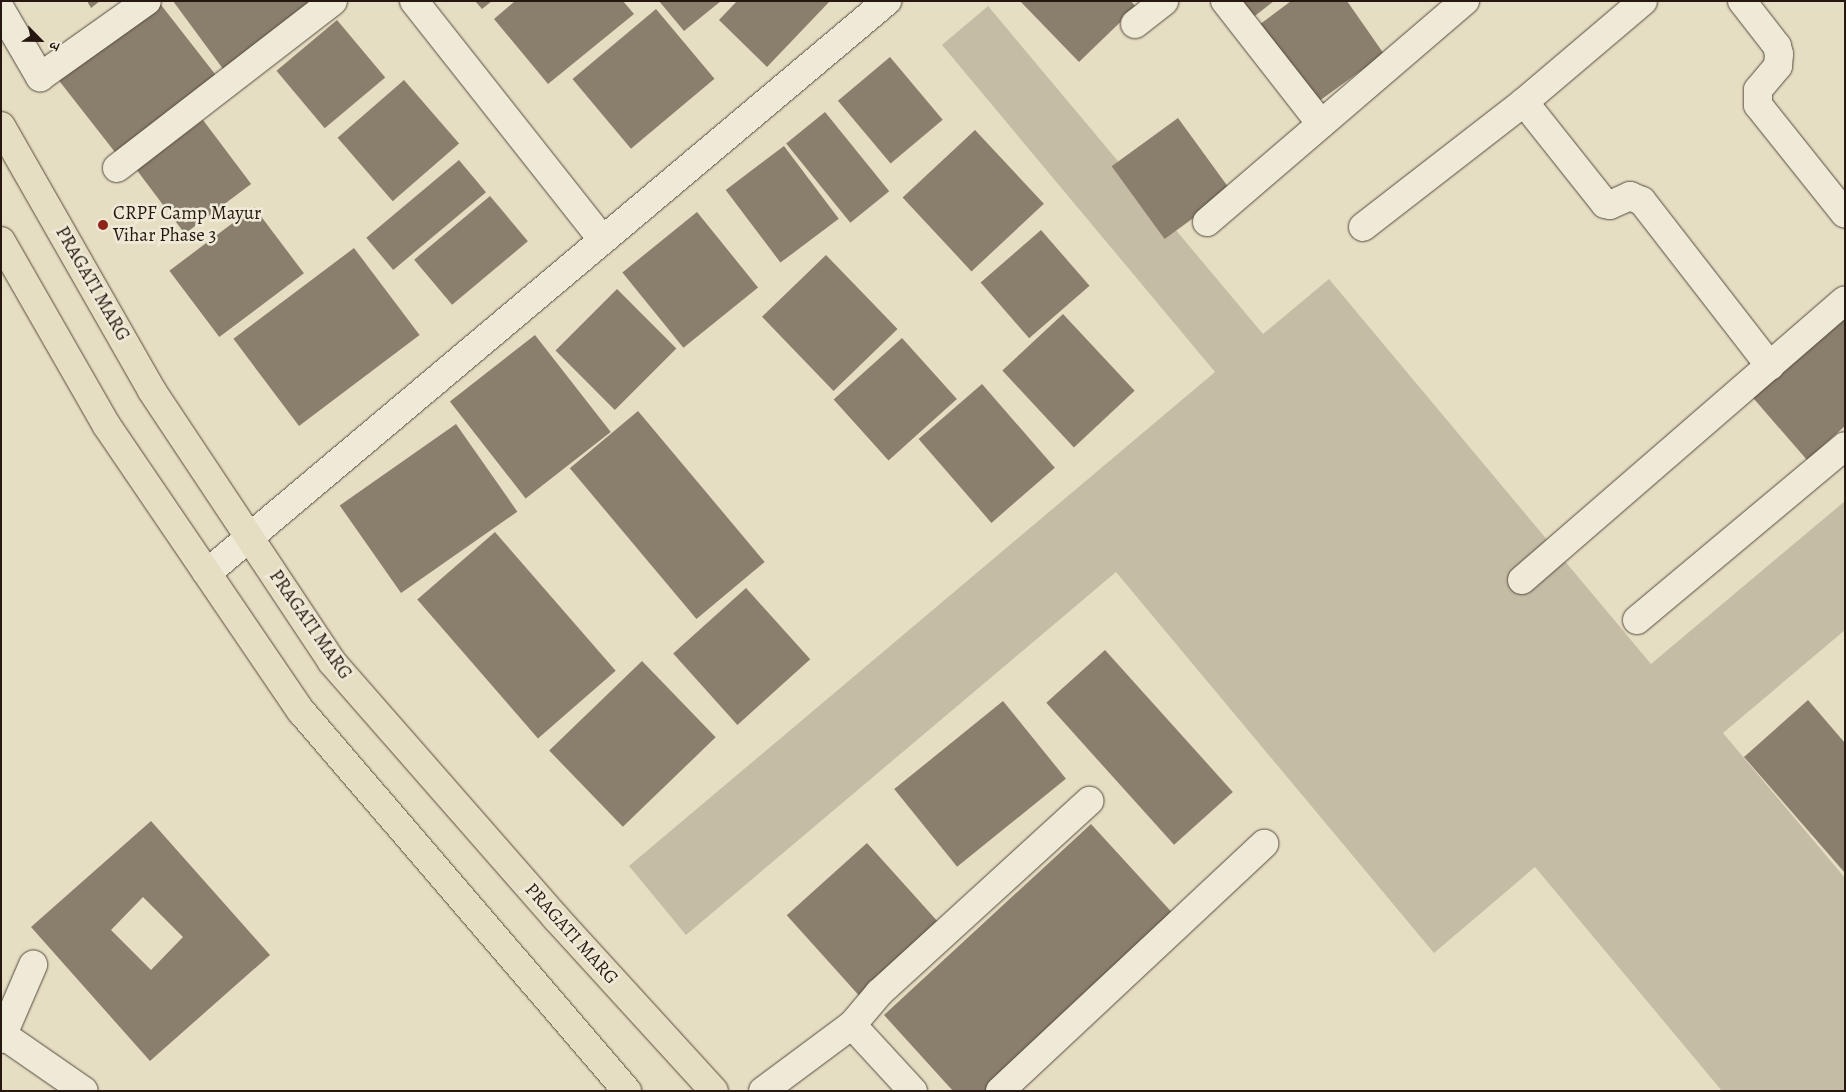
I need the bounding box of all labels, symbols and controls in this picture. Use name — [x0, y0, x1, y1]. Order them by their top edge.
north arrow — [15, 15, 65, 65]
text: उ — [44, 39, 64, 53]
place label: CRPF Camp Mayur Vihar Phase 3 — [113, 203, 261, 247]
marker: CRPF Camp Mayur Vihar Phase 3 — [97, 219, 109, 231]
street label: PRAGATI MARG — [50, 223, 134, 345]
street label: PRAGATI MARG — [264, 566, 356, 684]
street label: PRAGATI MARG — [520, 879, 622, 989]

